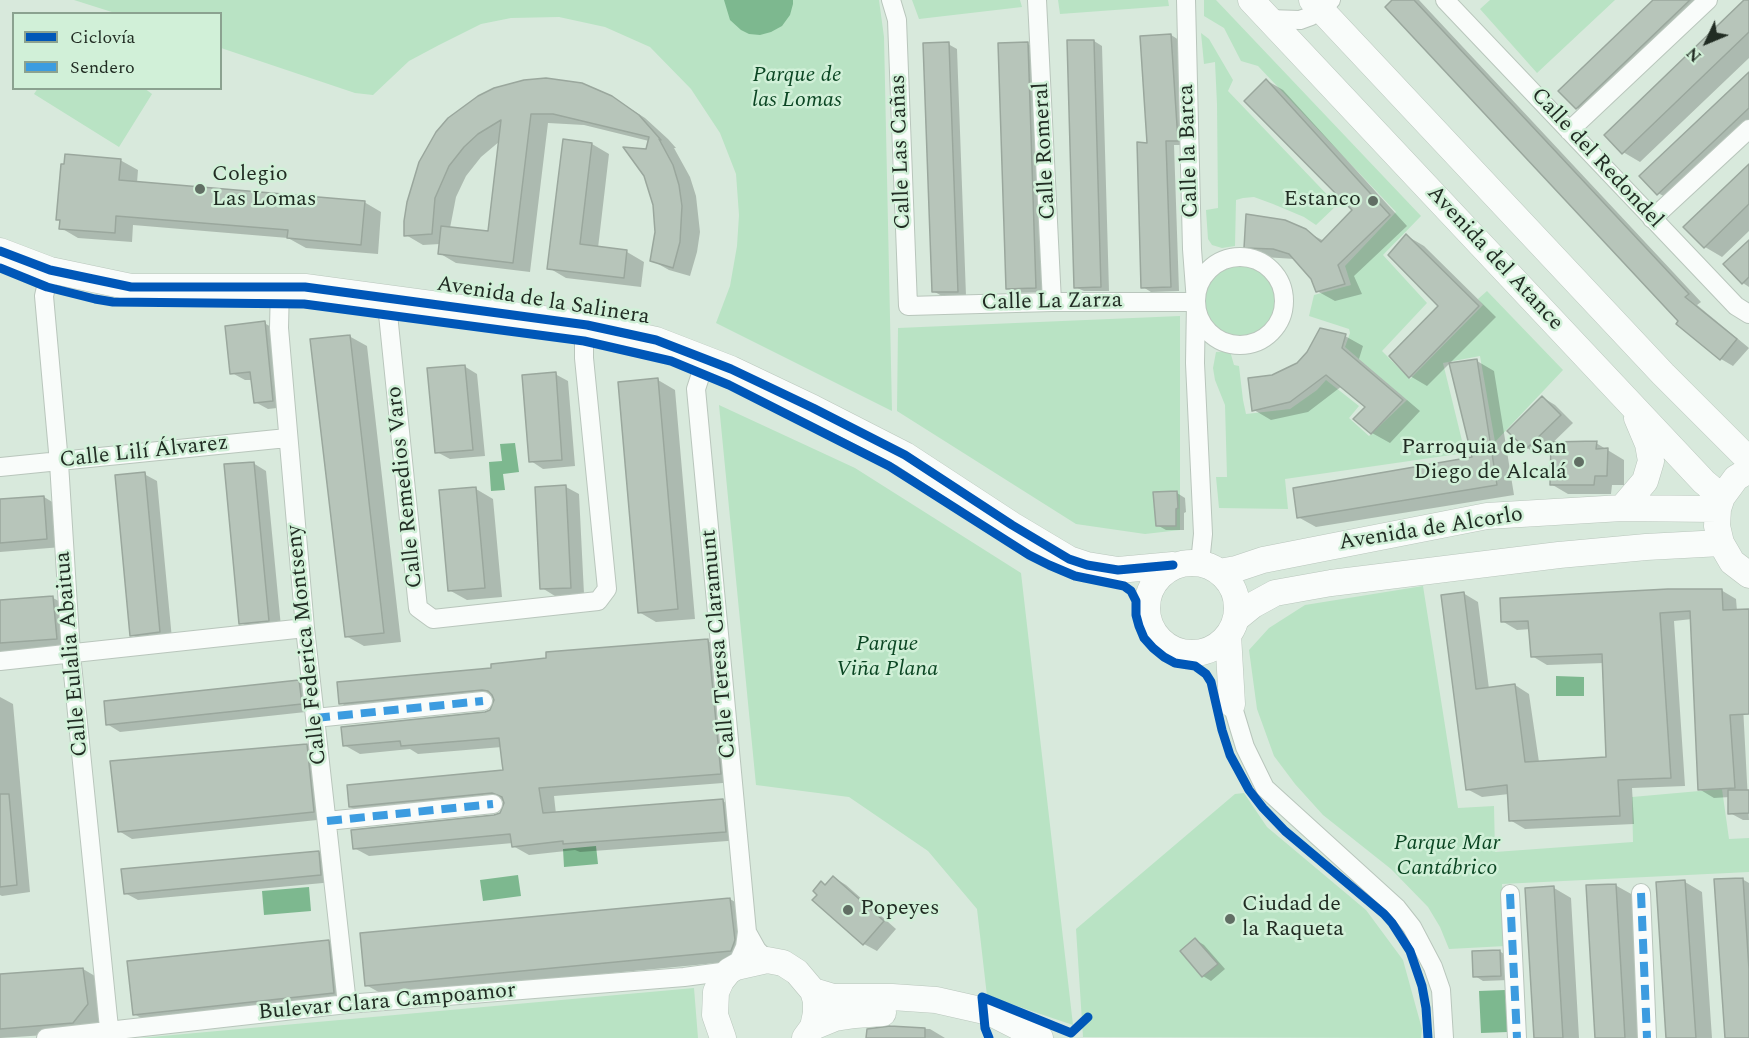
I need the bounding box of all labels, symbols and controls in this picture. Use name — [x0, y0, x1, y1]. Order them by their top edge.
legend — [12, 12, 222, 90]
north arrow — [1677, 12, 1737, 72]
text: Ciclovía — [70, 24, 135, 51]
text: N — [1681, 41, 1707, 68]
text: Sendero — [70, 54, 135, 81]
park label: Parque de las Lomas — [752, 64, 842, 116]
street label: Calle Las Cañas — [886, 74, 918, 230]
street label: Calle Romeral — [1029, 82, 1063, 220]
street label: Calle del Redondel — [1524, 83, 1668, 235]
street label: Calle la Barca — [1174, 84, 1206, 218]
place label: Colegio Las Lomas — [212, 163, 317, 214]
street label: Avenida del Atance — [1420, 181, 1568, 337]
marker: Colegio Las Lomas — [193, 182, 207, 196]
place label: Estanco — [1284, 188, 1361, 214]
marker: Estanco — [1366, 194, 1380, 208]
street label: Avenida de la Salinera — [435, 272, 651, 332]
street label: Calle La Zarza — [981, 289, 1123, 317]
street label: Calle Remedios Varo — [382, 385, 430, 589]
street label: Calle Lilí Álvarez — [58, 431, 230, 475]
place label: Parroquia de San Diego de Alcalá — [1401, 436, 1567, 488]
marker: Parroquia de San Diego de Alcalá — [1572, 455, 1586, 469]
street label: Avenida de Alcorlo — [1337, 502, 1525, 558]
street label: Calle Federica Montseny — [282, 524, 334, 766]
street label: Calle Teresa Claramunt — [697, 528, 743, 760]
street label: Calle Eulalia Abaitua — [51, 550, 95, 758]
park label: Parque Viña Plana — [836, 633, 938, 684]
park label: Parque Mar Cantábrico — [1394, 832, 1500, 884]
place label: Ciudad de la Raqueta — [1242, 893, 1344, 944]
place label: Popeyes — [860, 897, 939, 923]
marker: Popeyes — [841, 903, 855, 917]
marker: Ciudad de la Raqueta — [1223, 912, 1237, 926]
street label: Bulevar Clara Campoamor — [257, 979, 517, 1027]

